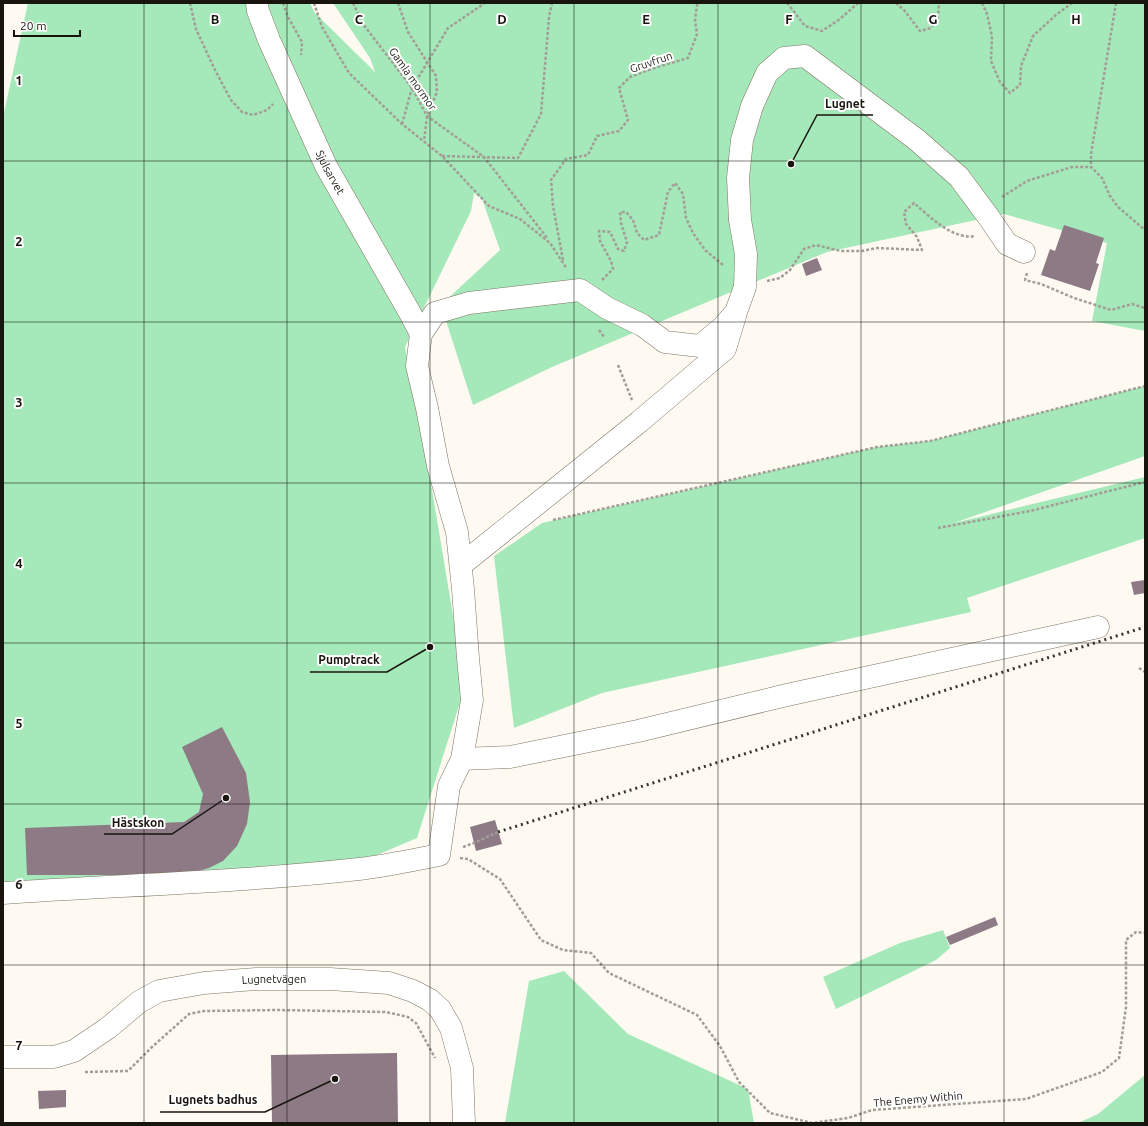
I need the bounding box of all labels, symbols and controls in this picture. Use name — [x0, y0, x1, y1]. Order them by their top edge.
scale bar — [14, 12, 80, 38]
text: B — [211, 12, 220, 26]
text: C — [355, 12, 364, 26]
text: D — [497, 12, 507, 26]
text: E — [642, 12, 650, 26]
text: F — [785, 12, 793, 26]
text: G — [929, 12, 938, 26]
text: H — [1071, 12, 1081, 26]
text: 20 m — [20, 19, 47, 32]
street label: Gamla mormor — [387, 45, 440, 113]
street label: Gruvfrun — [628, 49, 674, 75]
text: 1 — [15, 73, 23, 87]
callout: Lugnet — [817, 91, 873, 115]
text: Lugnet — [825, 97, 865, 110]
street label: Sjulsarvet — [314, 148, 347, 197]
text: 2 — [15, 234, 23, 248]
text: 3 — [15, 395, 23, 409]
text: 4 — [15, 556, 23, 570]
callout: Pumptrack — [310, 648, 387, 672]
text: Pumptrack — [318, 653, 380, 666]
text: 5 — [15, 716, 23, 730]
callout: Hästskon — [104, 810, 172, 834]
text: Hästskon — [112, 816, 164, 829]
text: 6 — [15, 877, 23, 891]
street label: Lugnetvägen — [241, 973, 306, 986]
text: 7 — [15, 1038, 23, 1052]
callout: Lugnets badhus — [160, 1088, 265, 1112]
street label: The Enemy Within — [873, 1089, 963, 1109]
text: Lugnets badhus — [169, 1093, 258, 1106]

